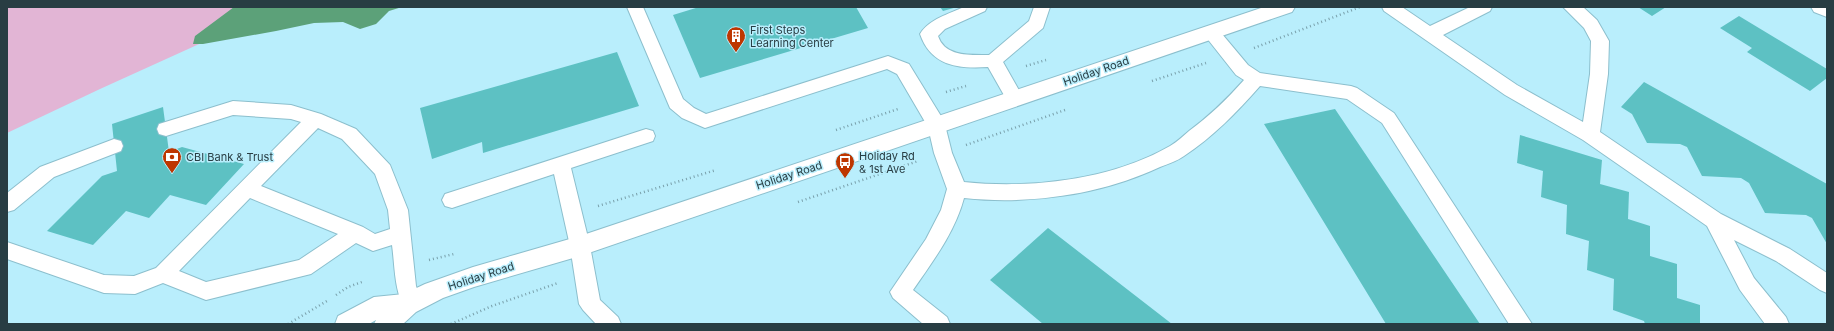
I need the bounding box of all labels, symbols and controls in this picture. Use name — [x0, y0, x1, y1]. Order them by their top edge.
place label: First Steps Learning Center — [750, 23, 834, 50]
building icon: First Steps Learning Center — [725, 25, 747, 53]
street label: Holiday Road — [1061, 53, 1131, 89]
bank icon: CBI Bank & Trust — [161, 146, 183, 174]
place label: Holiday Rd & 1st Ave — [859, 149, 915, 176]
place label: CBI Bank & Trust — [186, 150, 273, 164]
bus stop icon: Holiday Rd & 1st Ave — [834, 151, 856, 179]
street label: Holiday Road — [754, 158, 824, 192]
street label: Holiday Road — [446, 259, 516, 293]

